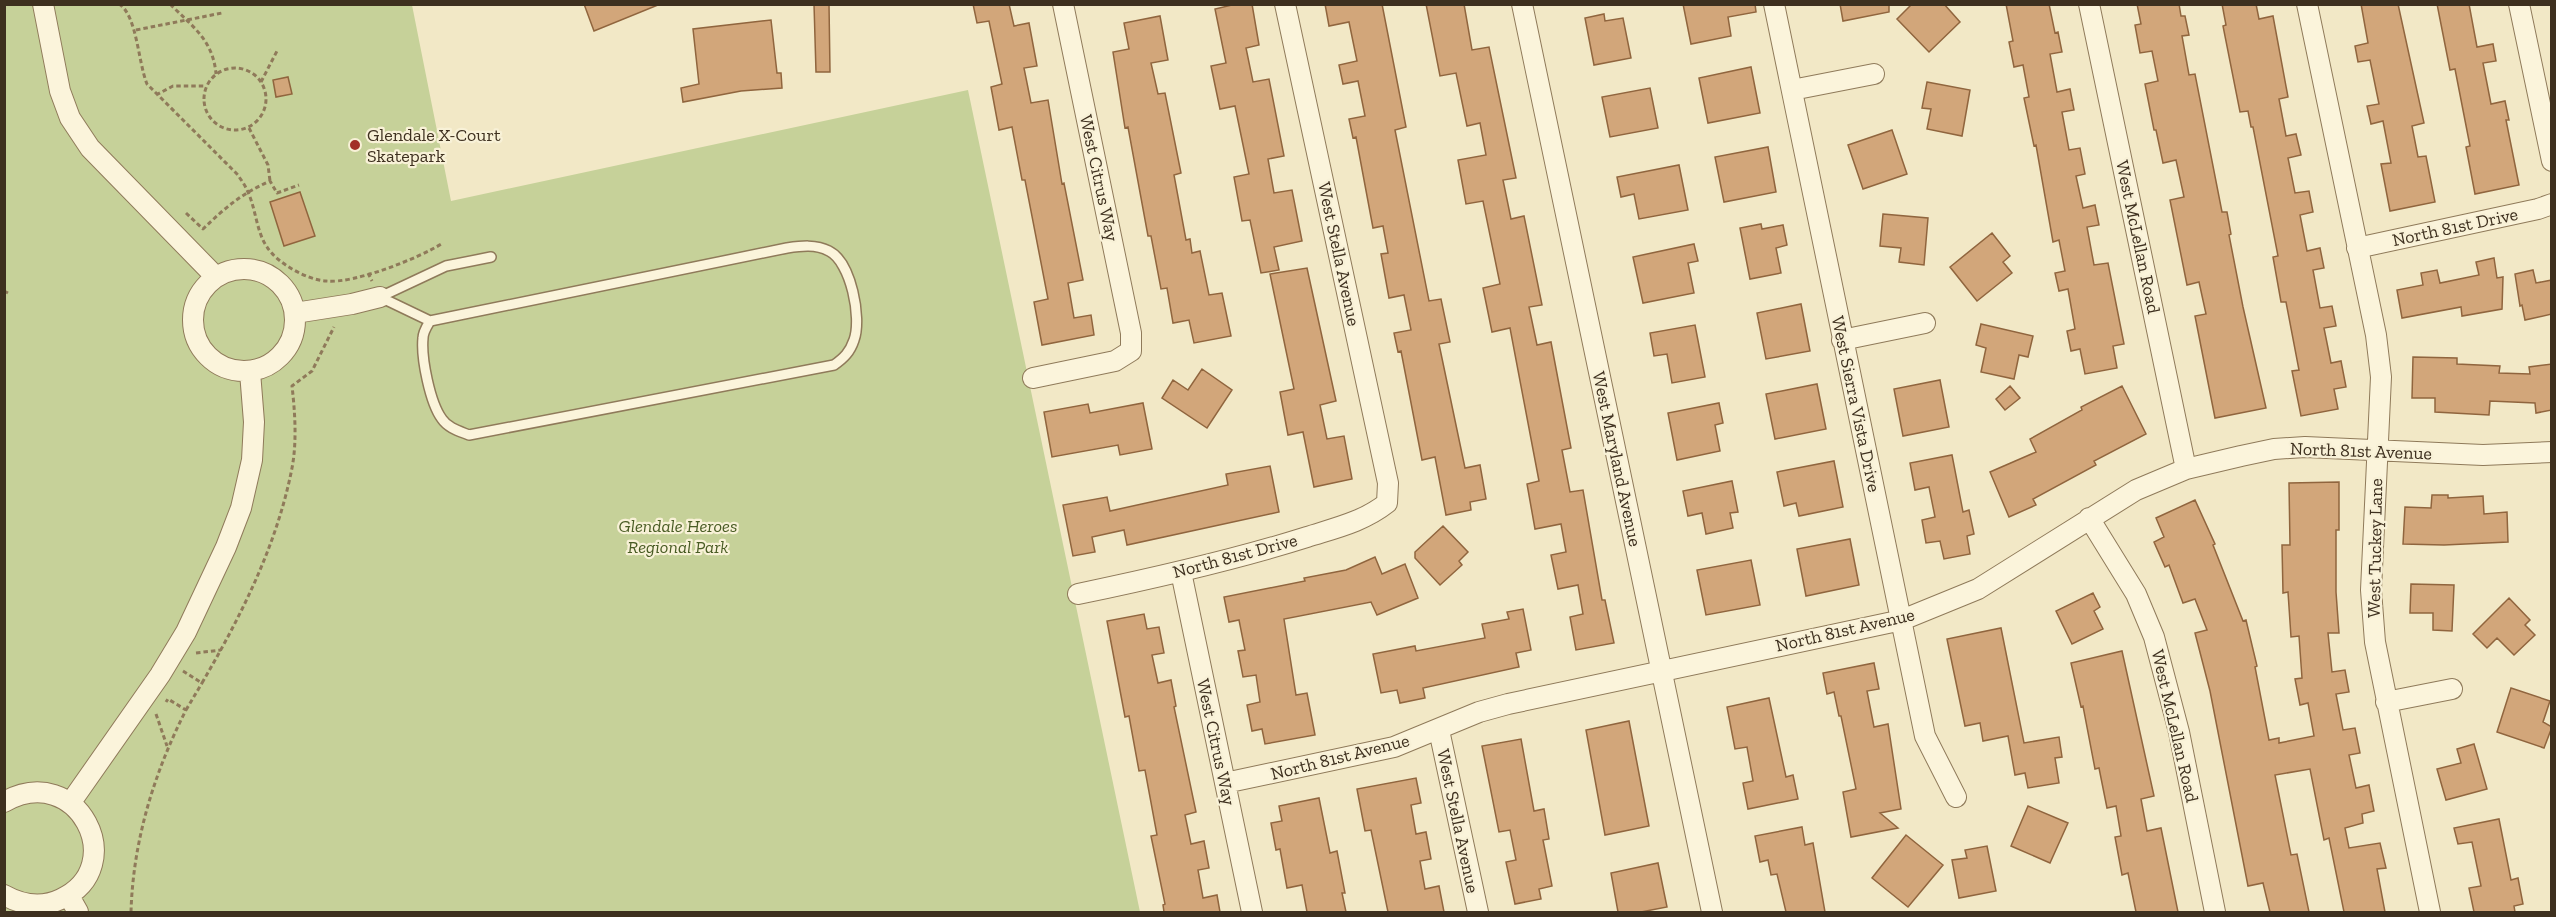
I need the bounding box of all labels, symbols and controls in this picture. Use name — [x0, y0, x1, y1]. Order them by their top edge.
street label: West Citrus Way — [1075, 113, 1123, 244]
place label: Glendale X-Court Skatepark — [367, 124, 501, 167]
marker: Glendale X-Court Skatepark — [348, 138, 362, 152]
street label: West McLellan Road — [2111, 158, 2165, 316]
street label: West Stella Avenue — [1313, 180, 1365, 328]
street label: North 81st Drive — [2390, 203, 2520, 251]
street label: West Sierra Vista Drive — [1827, 314, 1885, 494]
street label: West Maryland Avenue — [1588, 370, 1646, 548]
street label: North 81st Avenue — [2290, 438, 2432, 464]
street label: West Tuckey Lane — [2363, 478, 2387, 618]
park label: Glendale Heroes Regional Park — [619, 515, 737, 558]
street label: North 81st Drive — [1170, 529, 1300, 583]
street label: North 81st Avenue — [1773, 603, 1917, 657]
street label: West McLellan Road — [2147, 647, 2203, 805]
street label: West Citrus Way — [1192, 677, 1240, 808]
street label: North 81st Avenue — [1268, 729, 1412, 785]
street label: West Stella Avenue — [1432, 747, 1484, 895]

